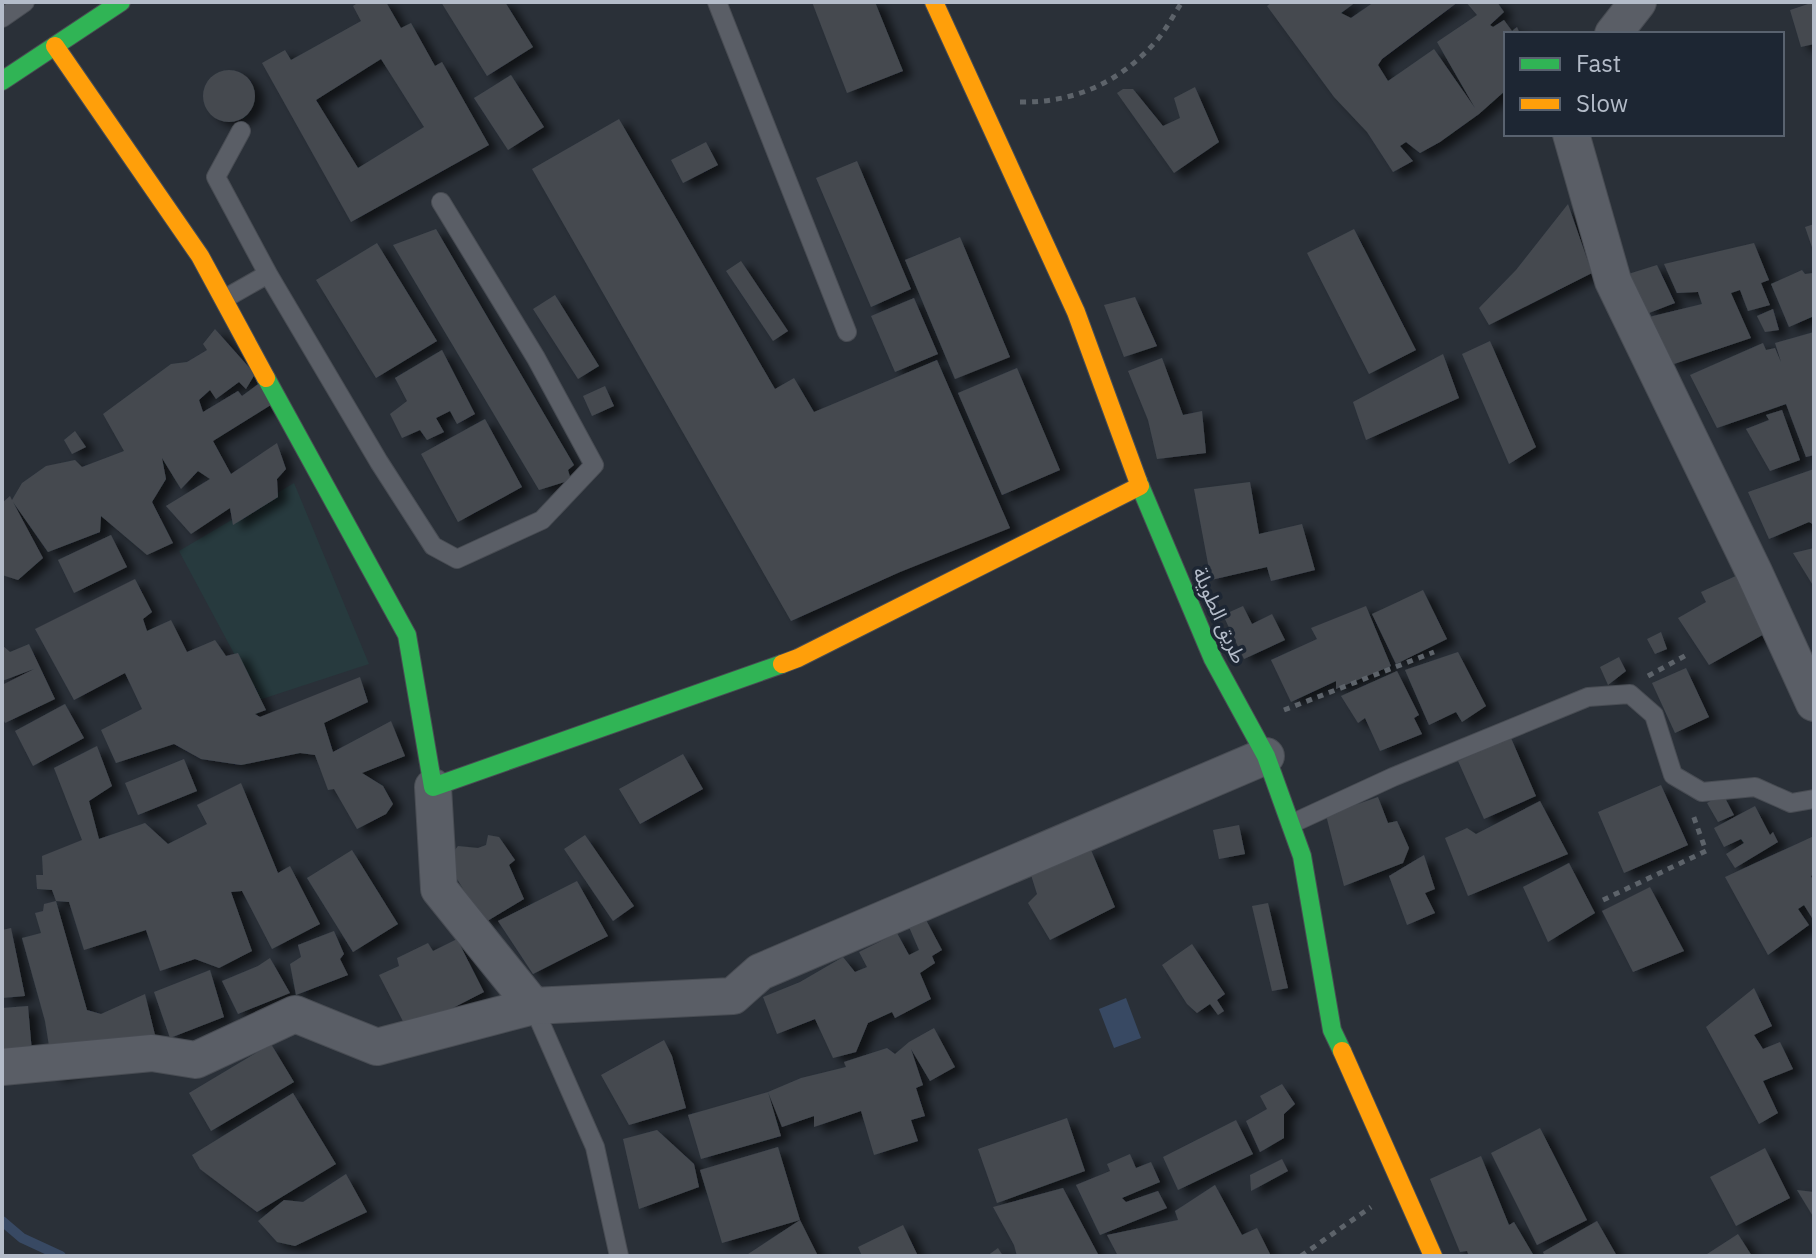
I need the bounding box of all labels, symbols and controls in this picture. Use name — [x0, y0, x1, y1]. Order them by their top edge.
legend — [1504, 32, 1784, 136]
text: Fast — [1576, 47, 1621, 79]
text: Slow — [1576, 87, 1628, 119]
street label: طريق الطويلة — [1187, 562, 1253, 668]

